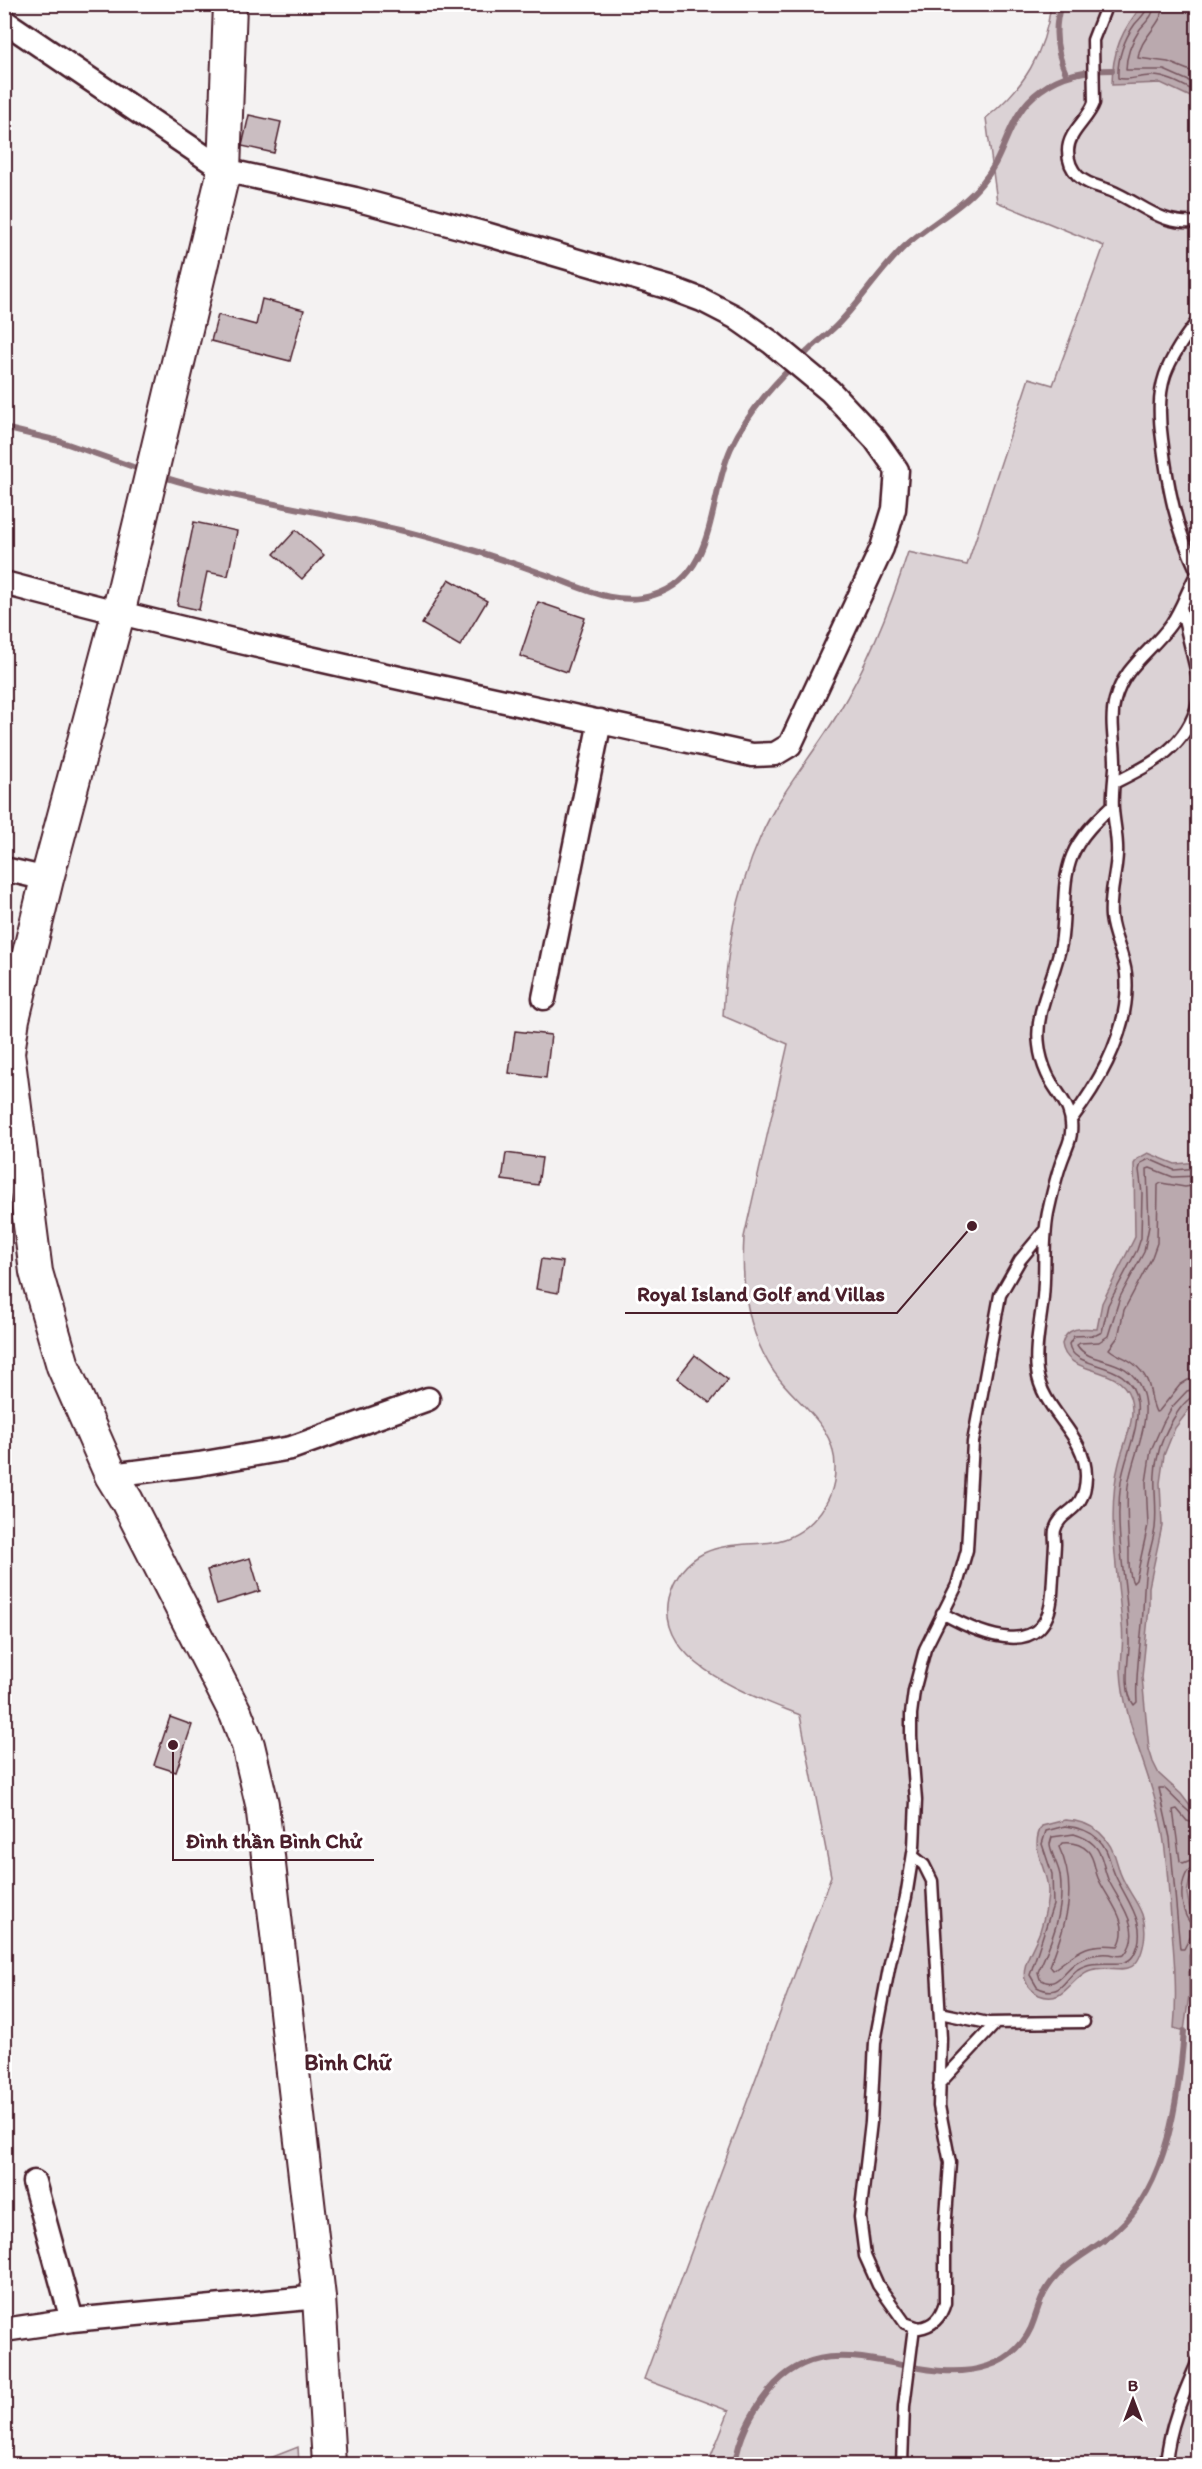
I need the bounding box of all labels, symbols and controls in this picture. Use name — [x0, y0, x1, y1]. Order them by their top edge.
callout: Royal Island Golf and Villas — [625, 1274, 897, 1313]
text: Royal Island Golf and Villas — [637, 1281, 885, 1307]
callout: Đình thần Bình Chử — [173, 1821, 374, 1860]
text: Đình thần Bình Chử — [186, 1828, 363, 1853]
district label: Bình Chữ — [304, 2049, 393, 2076]
north arrow — [1103, 2370, 1163, 2430]
text: B — [1128, 2376, 1139, 2395]

